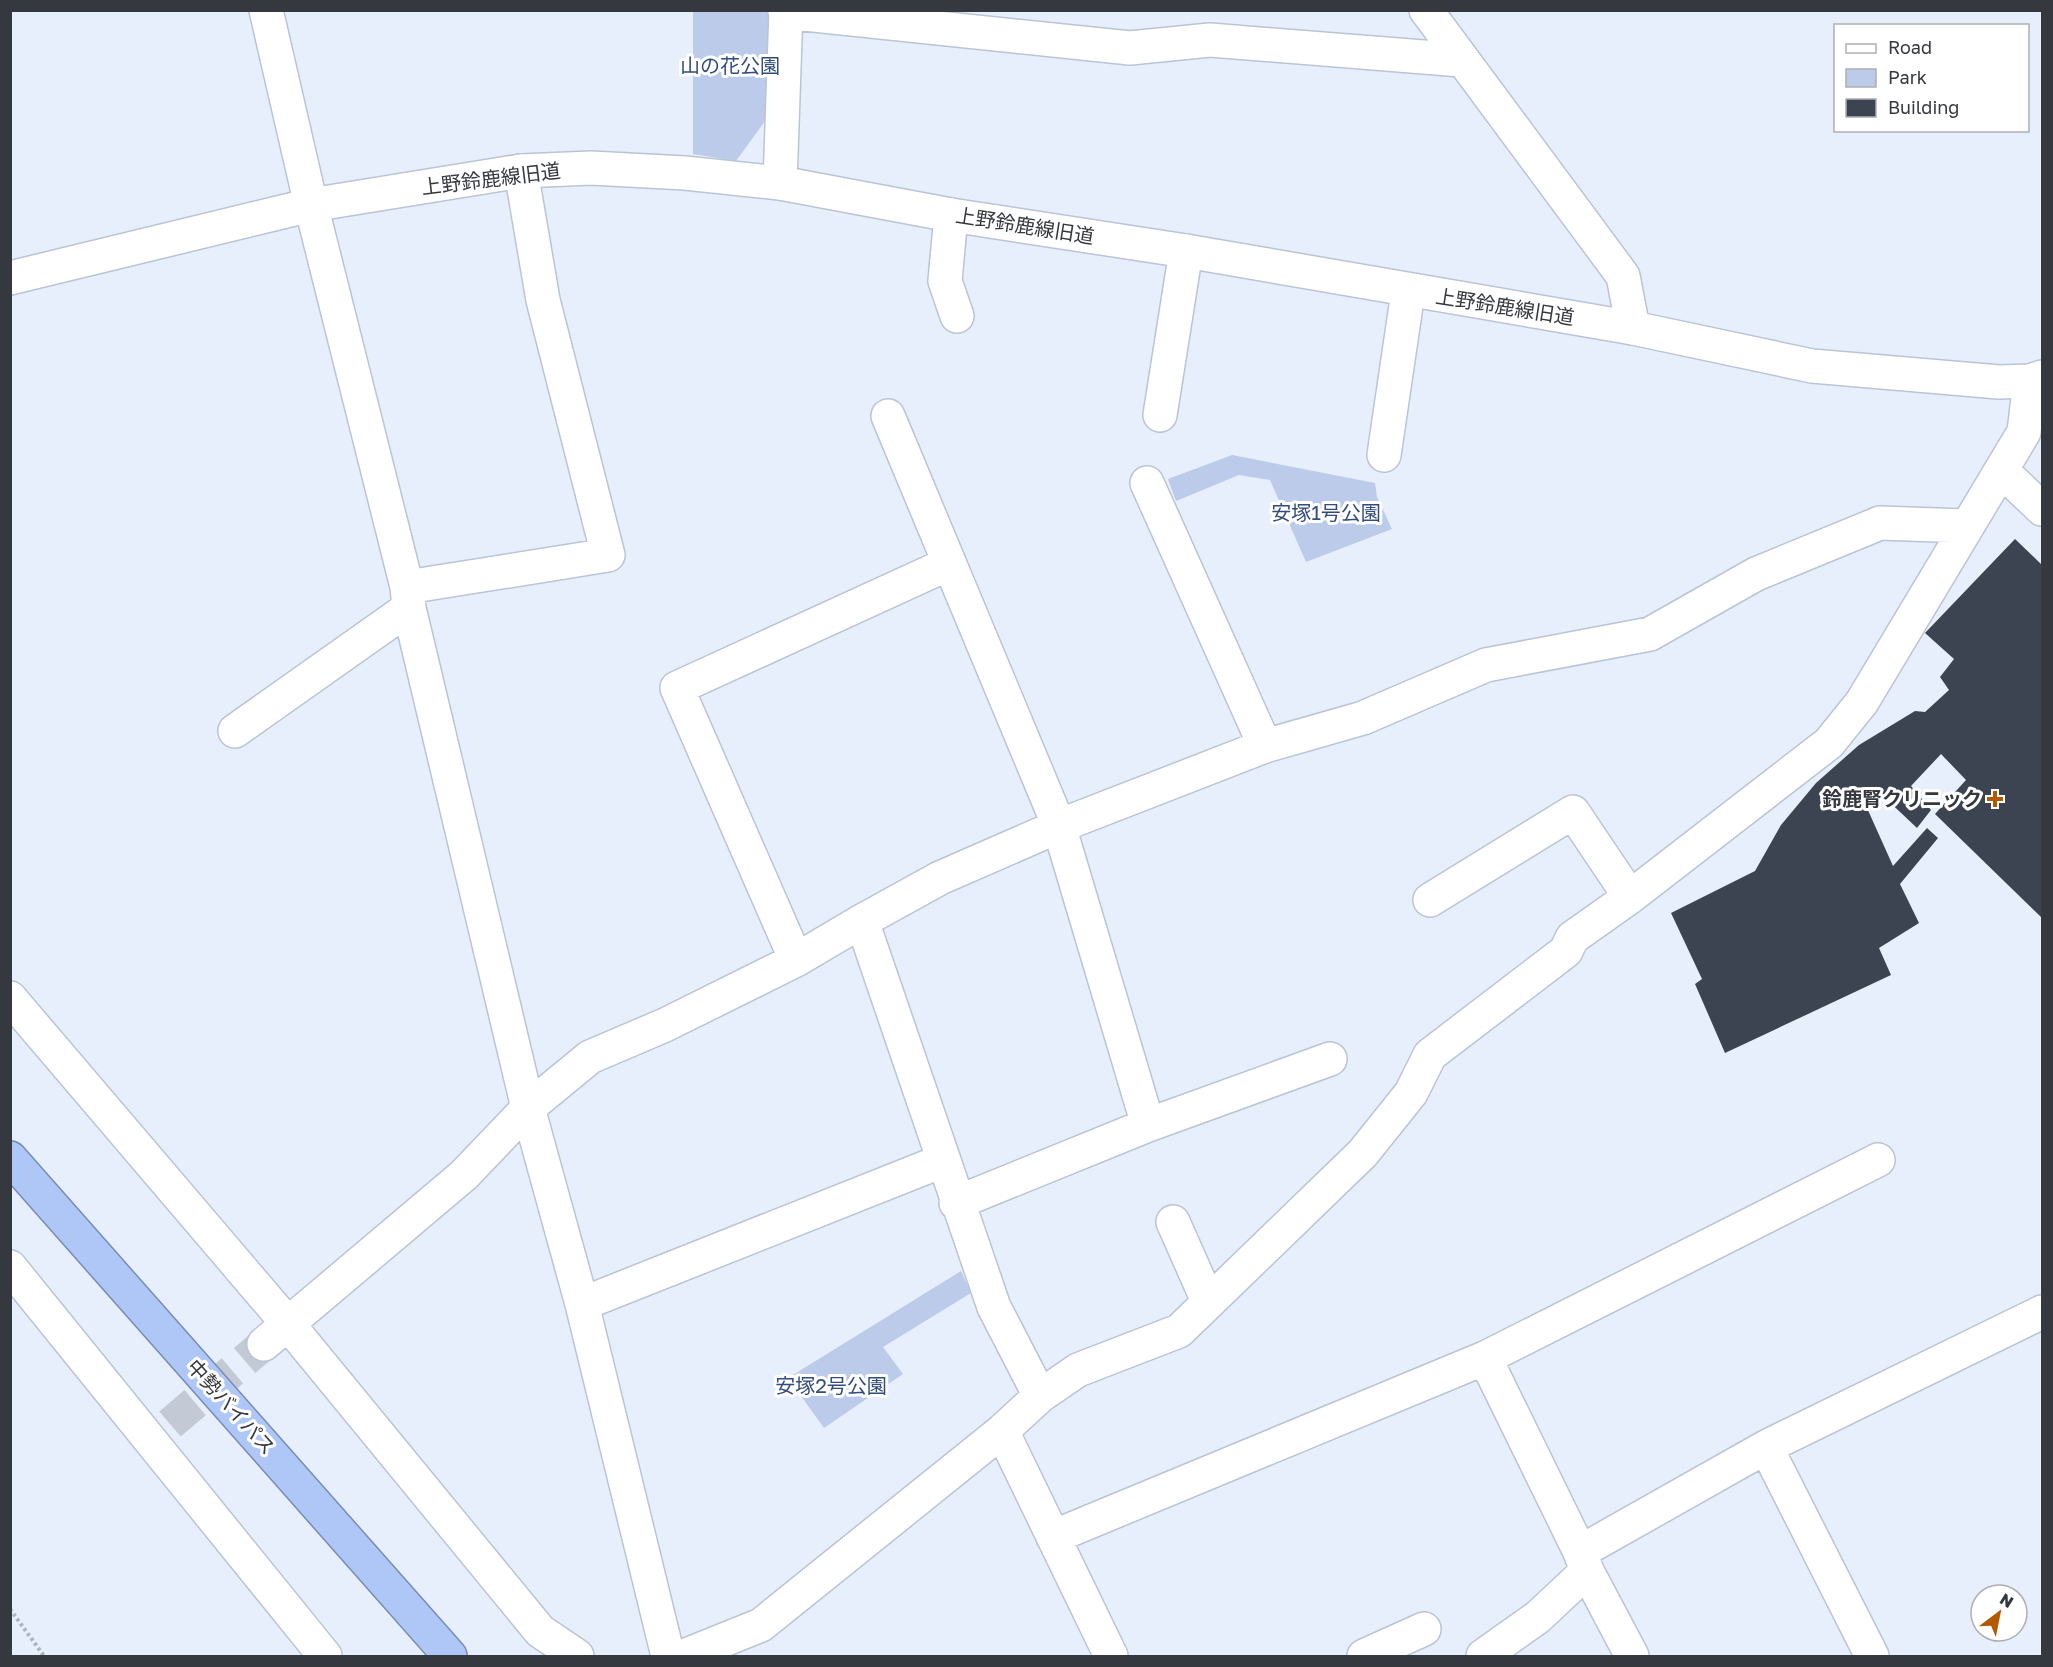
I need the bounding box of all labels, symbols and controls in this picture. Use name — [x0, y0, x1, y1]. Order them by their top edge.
legend — [1834, 24, 2029, 132]
text: Road — [1888, 36, 1932, 58]
park label: 山の花公園 — [680, 53, 780, 77]
text: Park — [1888, 66, 1927, 88]
text: Building — [1888, 96, 1959, 118]
street label: 上野鈴鹿線旧道 — [420, 158, 562, 198]
street label: 上野鈴鹿線旧道 — [954, 202, 1096, 248]
street label: 上野鈴鹿線旧道 — [1434, 283, 1576, 329]
park label: 安塚1号公園 — [1271, 500, 1381, 524]
place label: 鈴鹿腎クリニック — [1822, 786, 1982, 810]
marker: 鈴鹿腎クリニック — [1986, 790, 2004, 808]
street label: 中勢バイパス — [183, 1354, 281, 1459]
park label: 安塚2号公園 — [775, 1373, 887, 1397]
north arrow — [1969, 1583, 2029, 1643]
text: N — [1996, 1589, 2017, 1612]

